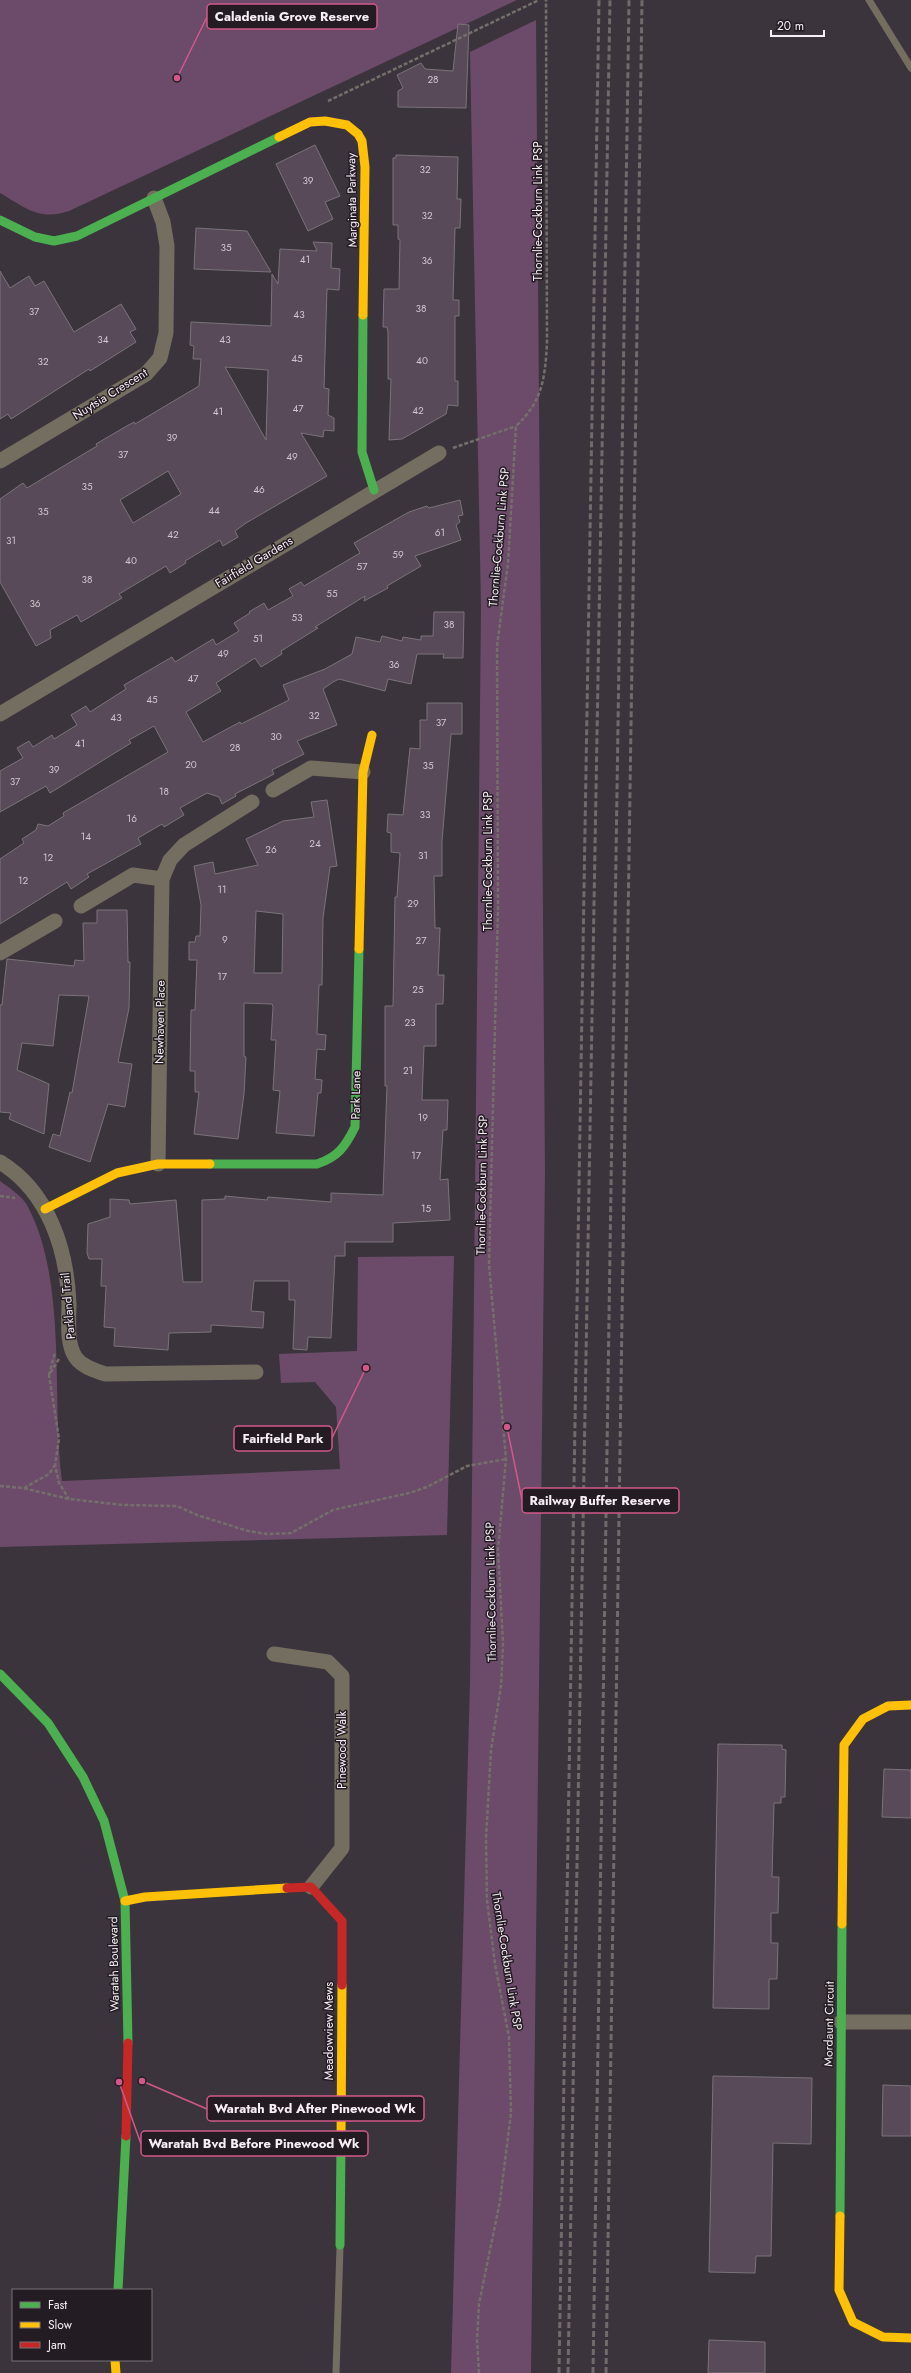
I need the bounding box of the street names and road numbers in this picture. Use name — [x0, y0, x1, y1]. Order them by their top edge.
street label: Thornlie-Cockburn Link PSP — [529, 141, 547, 281]
street label: Marginata Parkway — [342, 152, 362, 247]
street label: Nuytsia Crescent — [69, 364, 151, 424]
street label: Thornlie-Cockburn Link PSP — [484, 466, 514, 607]
street label: Fairfield Gardens — [212, 532, 296, 592]
street label: Thornlie-Cockburn Link PSP — [479, 791, 497, 931]
street label: Newhaven Place — [150, 980, 170, 1064]
street label: Park Lane — [347, 1071, 365, 1119]
street label: Thornlie-Cockburn Link PSP — [472, 1115, 492, 1255]
street label: Parkland Trail — [56, 1272, 80, 1340]
street label: Thornlie-Cockburn Link PSP — [481, 1522, 501, 1662]
street label: Pinewood Walk — [333, 1710, 351, 1789]
street label: Thornlie-Cockburn Link PSP — [487, 1891, 527, 2032]
street label: Waratah Boulevard — [104, 1916, 124, 2012]
street label: Mordaunt Circuit — [819, 1981, 839, 2067]
street label: Meadowview Mews — [320, 1982, 338, 2080]

